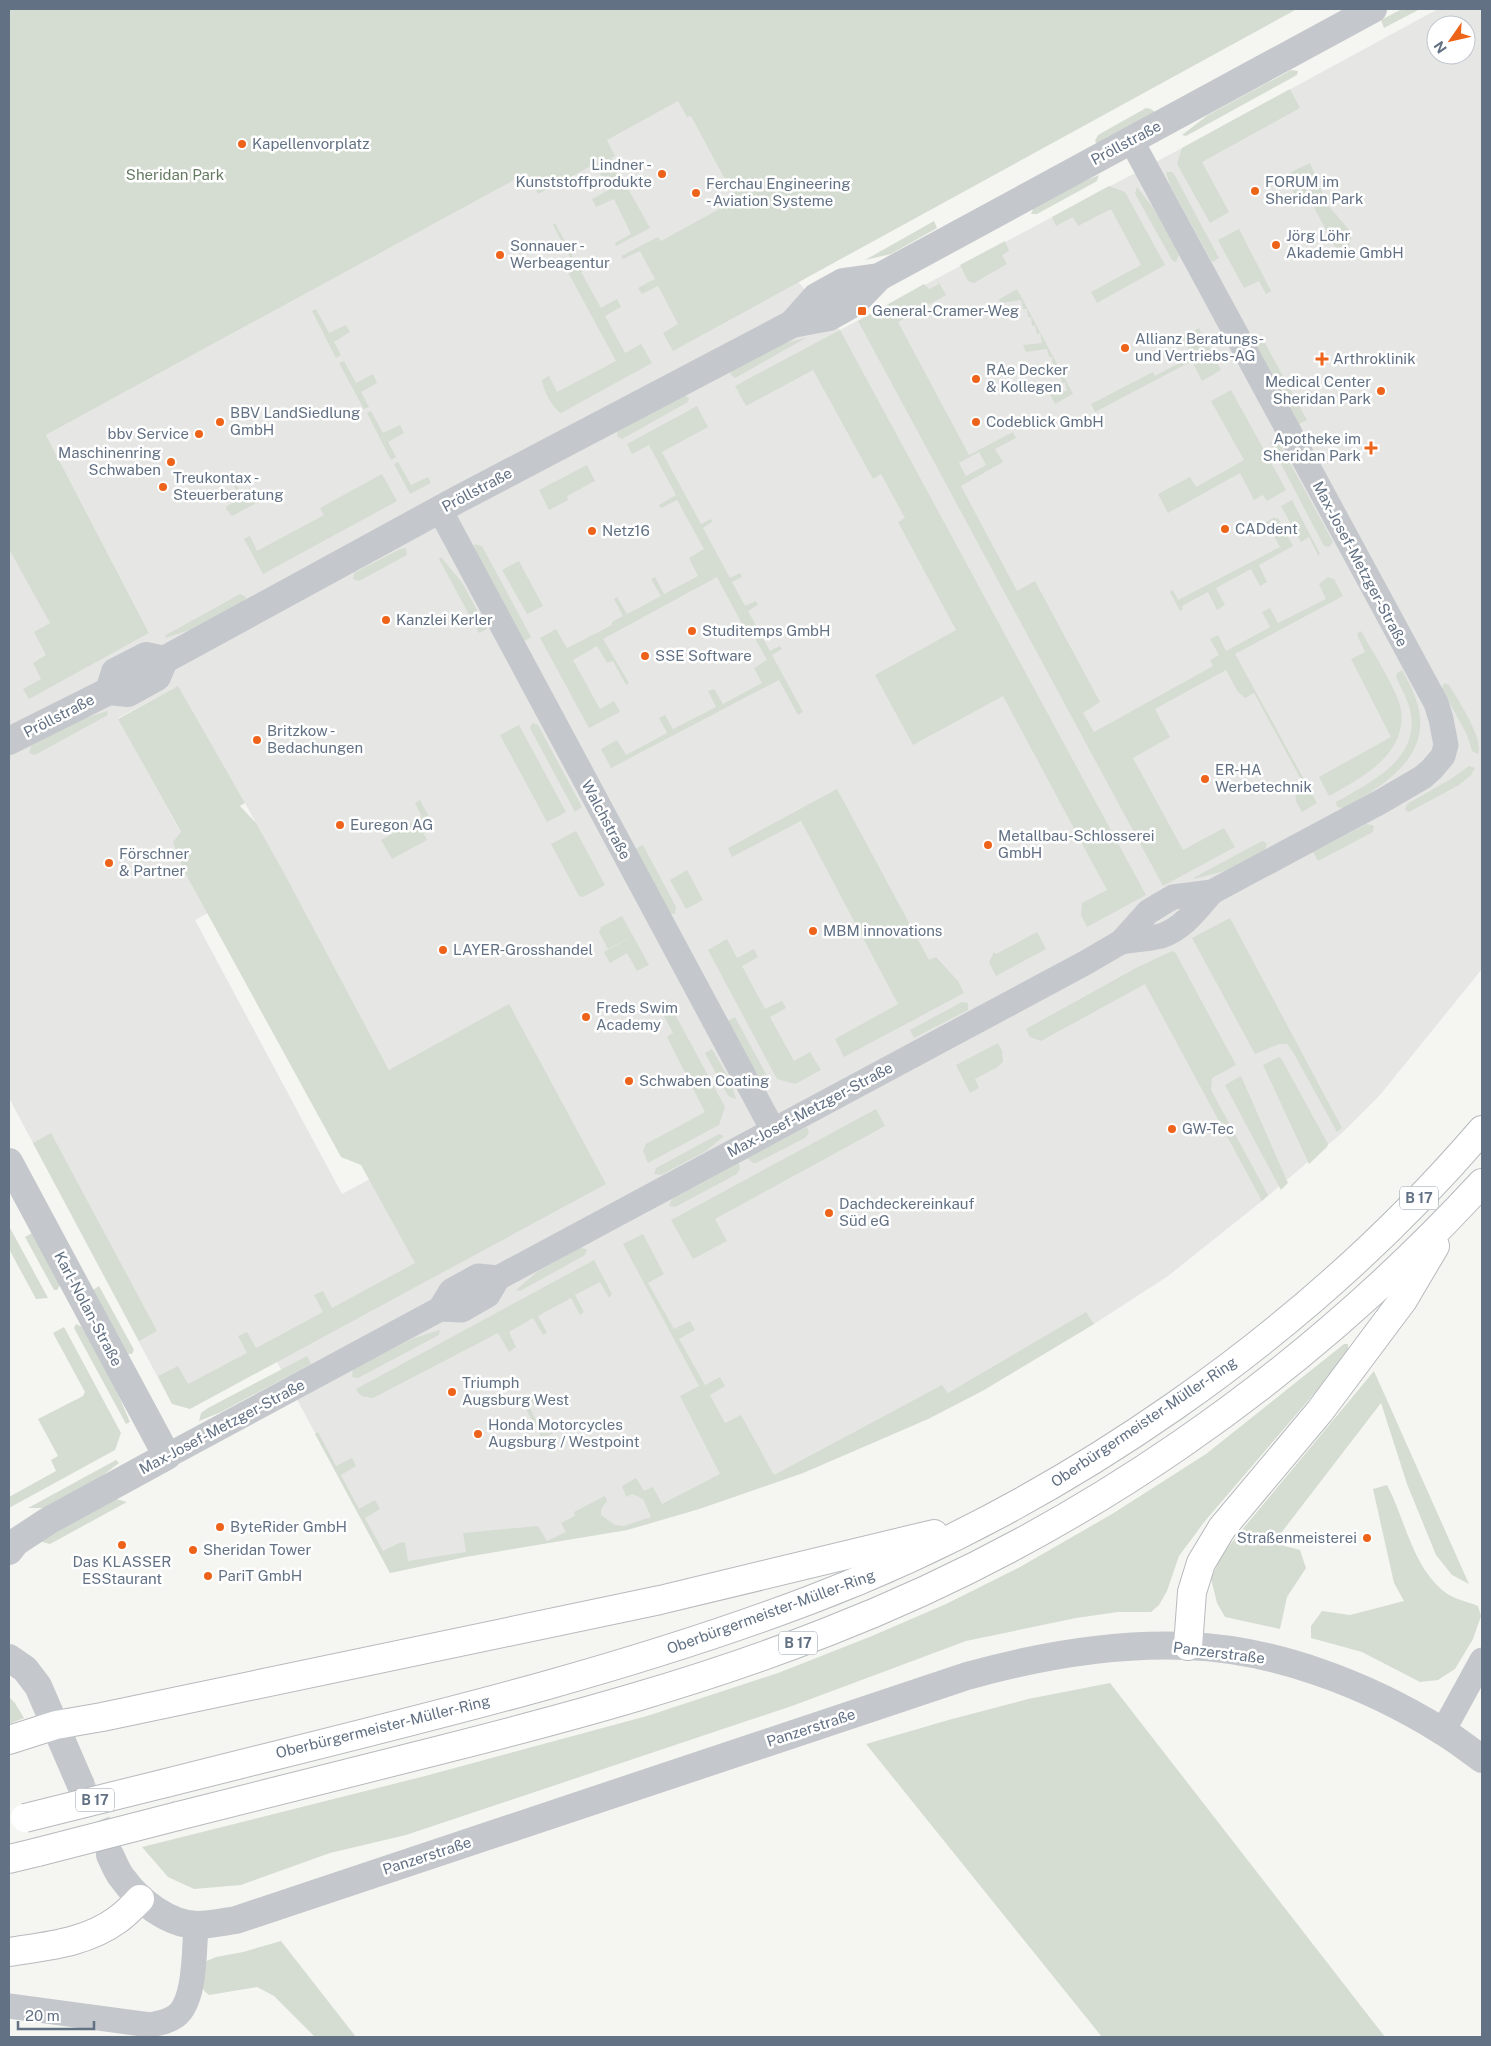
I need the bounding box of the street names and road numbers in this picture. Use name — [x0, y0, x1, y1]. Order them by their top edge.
street label: Pröllstraße — [1088, 117, 1164, 168]
street label: Pröllstraße — [439, 464, 515, 515]
street label: Max-Josef-Metzger-Straße — [1309, 478, 1411, 649]
street label: Pröllstraße — [21, 691, 97, 741]
street label: Walchstraße — [578, 777, 634, 862]
street label: Max-Josef-Metzger-Straße — [724, 1059, 895, 1161]
road number: B 17 — [1400, 1186, 1438, 1210]
street label: Karl-Nolan-Straße — [51, 1249, 126, 1369]
street label: Oberbürgermeister-Müller-Ring — [1048, 1353, 1240, 1490]
street label: Max-Josef-Metzger-Straße — [136, 1376, 307, 1478]
street label: Oberbürgermeister-Müller-Ring — [664, 1566, 877, 1657]
road number: B 17 — [779, 1632, 817, 1655]
street label: Panzerstraße — [1172, 1638, 1266, 1667]
street label: Oberbürgermeister-Müller-Ring — [274, 1692, 492, 1761]
street label: Panzerstraße — [764, 1705, 857, 1750]
road number: B 17 — [76, 1788, 114, 1812]
street label: Panzerstraße — [380, 1833, 473, 1878]

